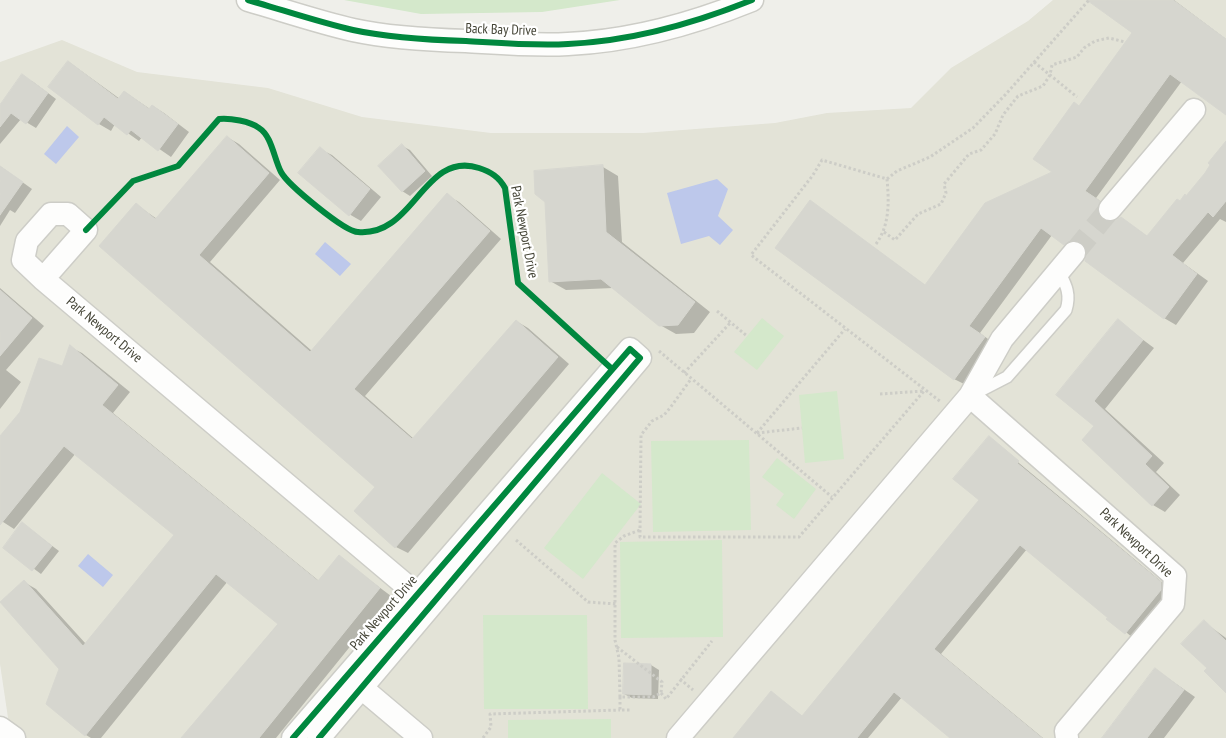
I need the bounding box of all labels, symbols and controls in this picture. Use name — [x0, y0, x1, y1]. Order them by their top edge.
street label: Back Bay Drive — [465, 20, 537, 40]
street label: Park Newport Drive — [507, 184, 541, 280]
street label: Park Newport Drive — [63, 293, 145, 367]
street label: Park Newport Drive — [1096, 505, 1176, 581]
street label: Park Newport Drive — [347, 572, 421, 654]

